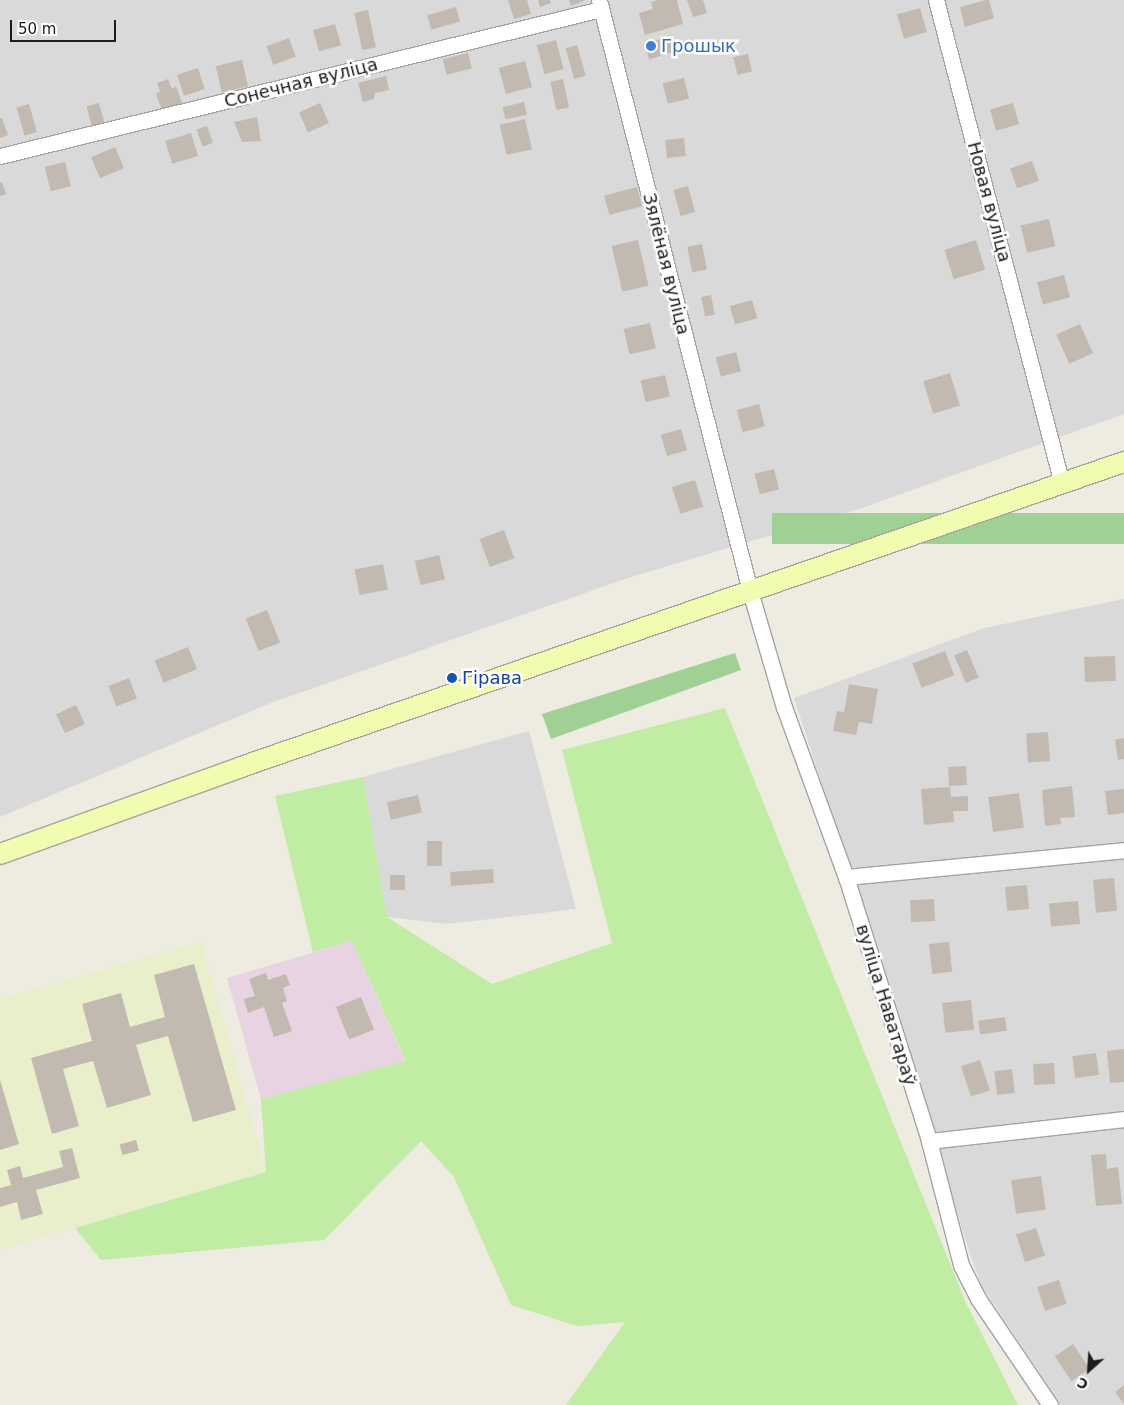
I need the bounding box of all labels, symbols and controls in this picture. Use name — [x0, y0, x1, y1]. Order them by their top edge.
scale bar — [12, 10, 119, 42]
text: 50 m — [18, 20, 56, 38]
place label: Грошык — [661, 35, 736, 57]
marker: Грошык — [645, 40, 657, 52]
street label: Сонечная вуліца — [222, 53, 380, 113]
street label: Новая вуліца — [963, 139, 1015, 265]
street label: Зялёная вуліца — [638, 191, 694, 337]
place label: Гірава — [462, 667, 522, 689]
marker: Гірава — [446, 672, 458, 684]
street label: вуліца Наватараў — [851, 922, 921, 1088]
north arrow — [1064, 1345, 1114, 1395]
text: С — [1074, 1374, 1091, 1393]

